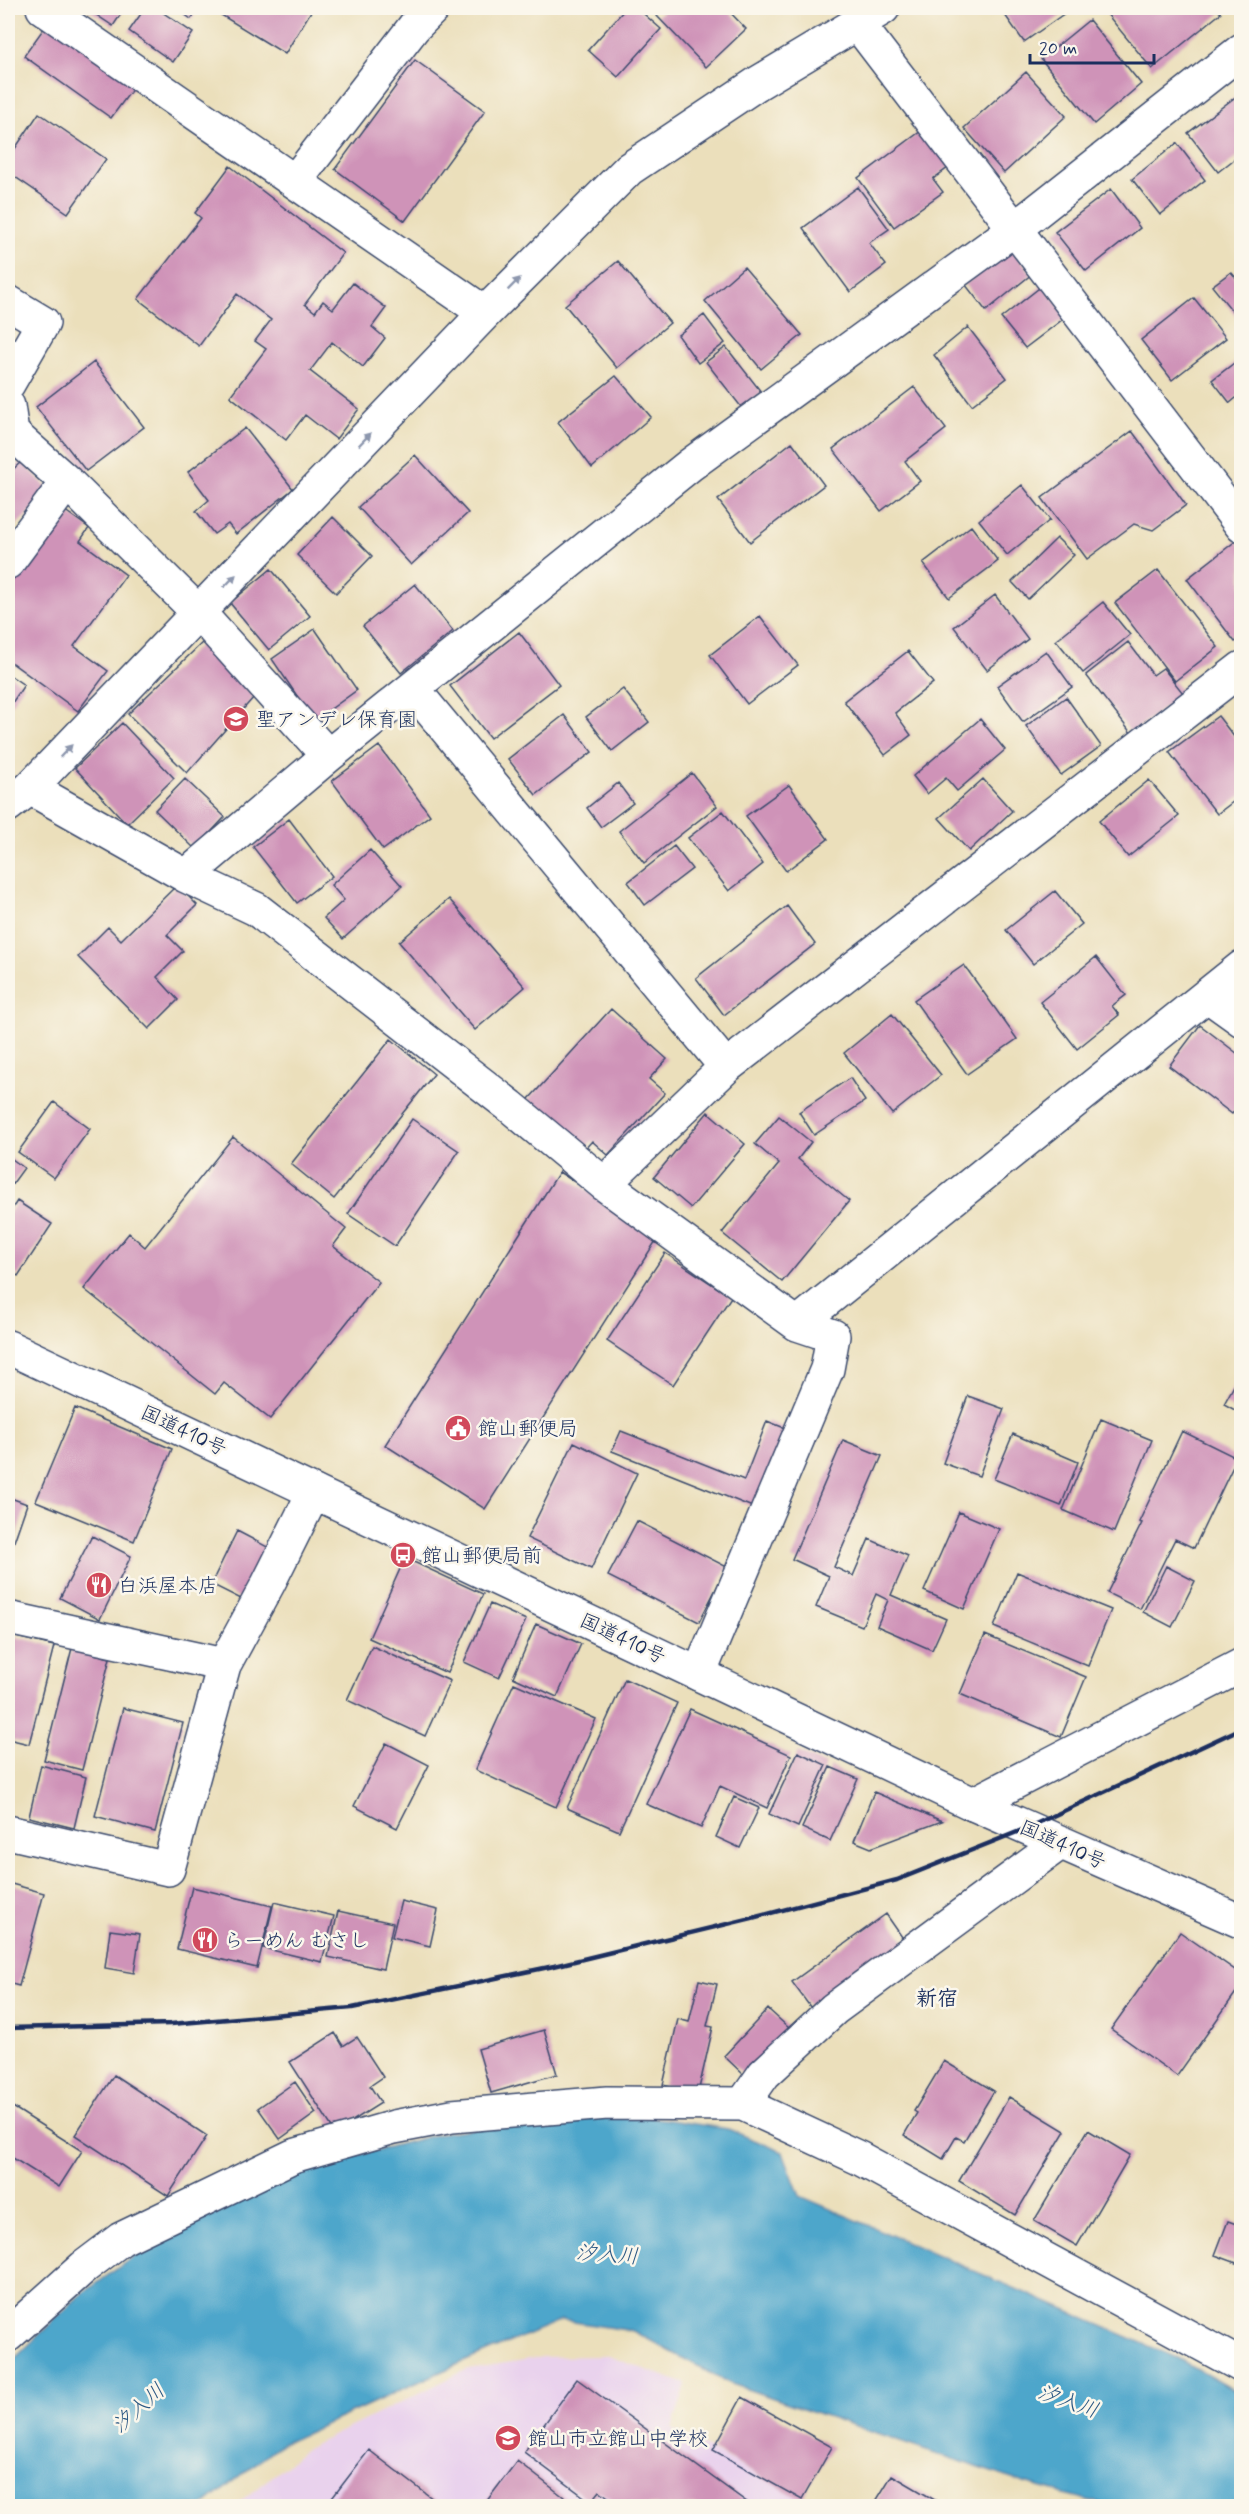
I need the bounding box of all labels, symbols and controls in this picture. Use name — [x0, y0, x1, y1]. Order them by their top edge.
scale bar — [1030, 27, 1154, 65]
text: 20 m — [1039, 37, 1077, 61]
one-way arrow — [507, 277, 521, 291]
one-way arrow — [357, 433, 371, 447]
one-way arrow — [223, 573, 237, 588]
school or university icon: 聖アンデレ保育園 — [221, 704, 251, 734]
place label: 聖アンデレ保育園 — [256, 707, 417, 734]
one-way arrow — [58, 745, 72, 759]
street label: 国道410号 — [136, 1400, 231, 1463]
public building icon: 館山郵便局 — [443, 1413, 473, 1443]
place label: 館山郵便局 — [478, 1416, 578, 1443]
bus stop icon: 館山郵便局前 — [388, 1540, 418, 1570]
place label: 館山郵便局前 — [422, 1543, 542, 1570]
restaurant icon: 白浜屋本店 — [84, 1570, 114, 1600]
place label: 白浜屋本店 — [118, 1573, 218, 1600]
street label: 国道410号 — [575, 1608, 670, 1671]
street label: 国道410号 — [1015, 1814, 1110, 1876]
restaurant icon: らーめん むさし — [190, 1925, 220, 1955]
place label: らーめん むさし — [224, 1928, 369, 1955]
district label: 新宿 — [916, 1985, 958, 2013]
water label: 汐入川 — [575, 2239, 639, 2271]
water label: 汐入川 — [106, 2377, 171, 2440]
water label: 汐入川 — [1033, 2378, 1102, 2425]
school or university icon: 館山市立館山中学校 — [493, 2423, 523, 2453]
place label: 館山市立館山中学校 — [528, 2426, 708, 2453]

